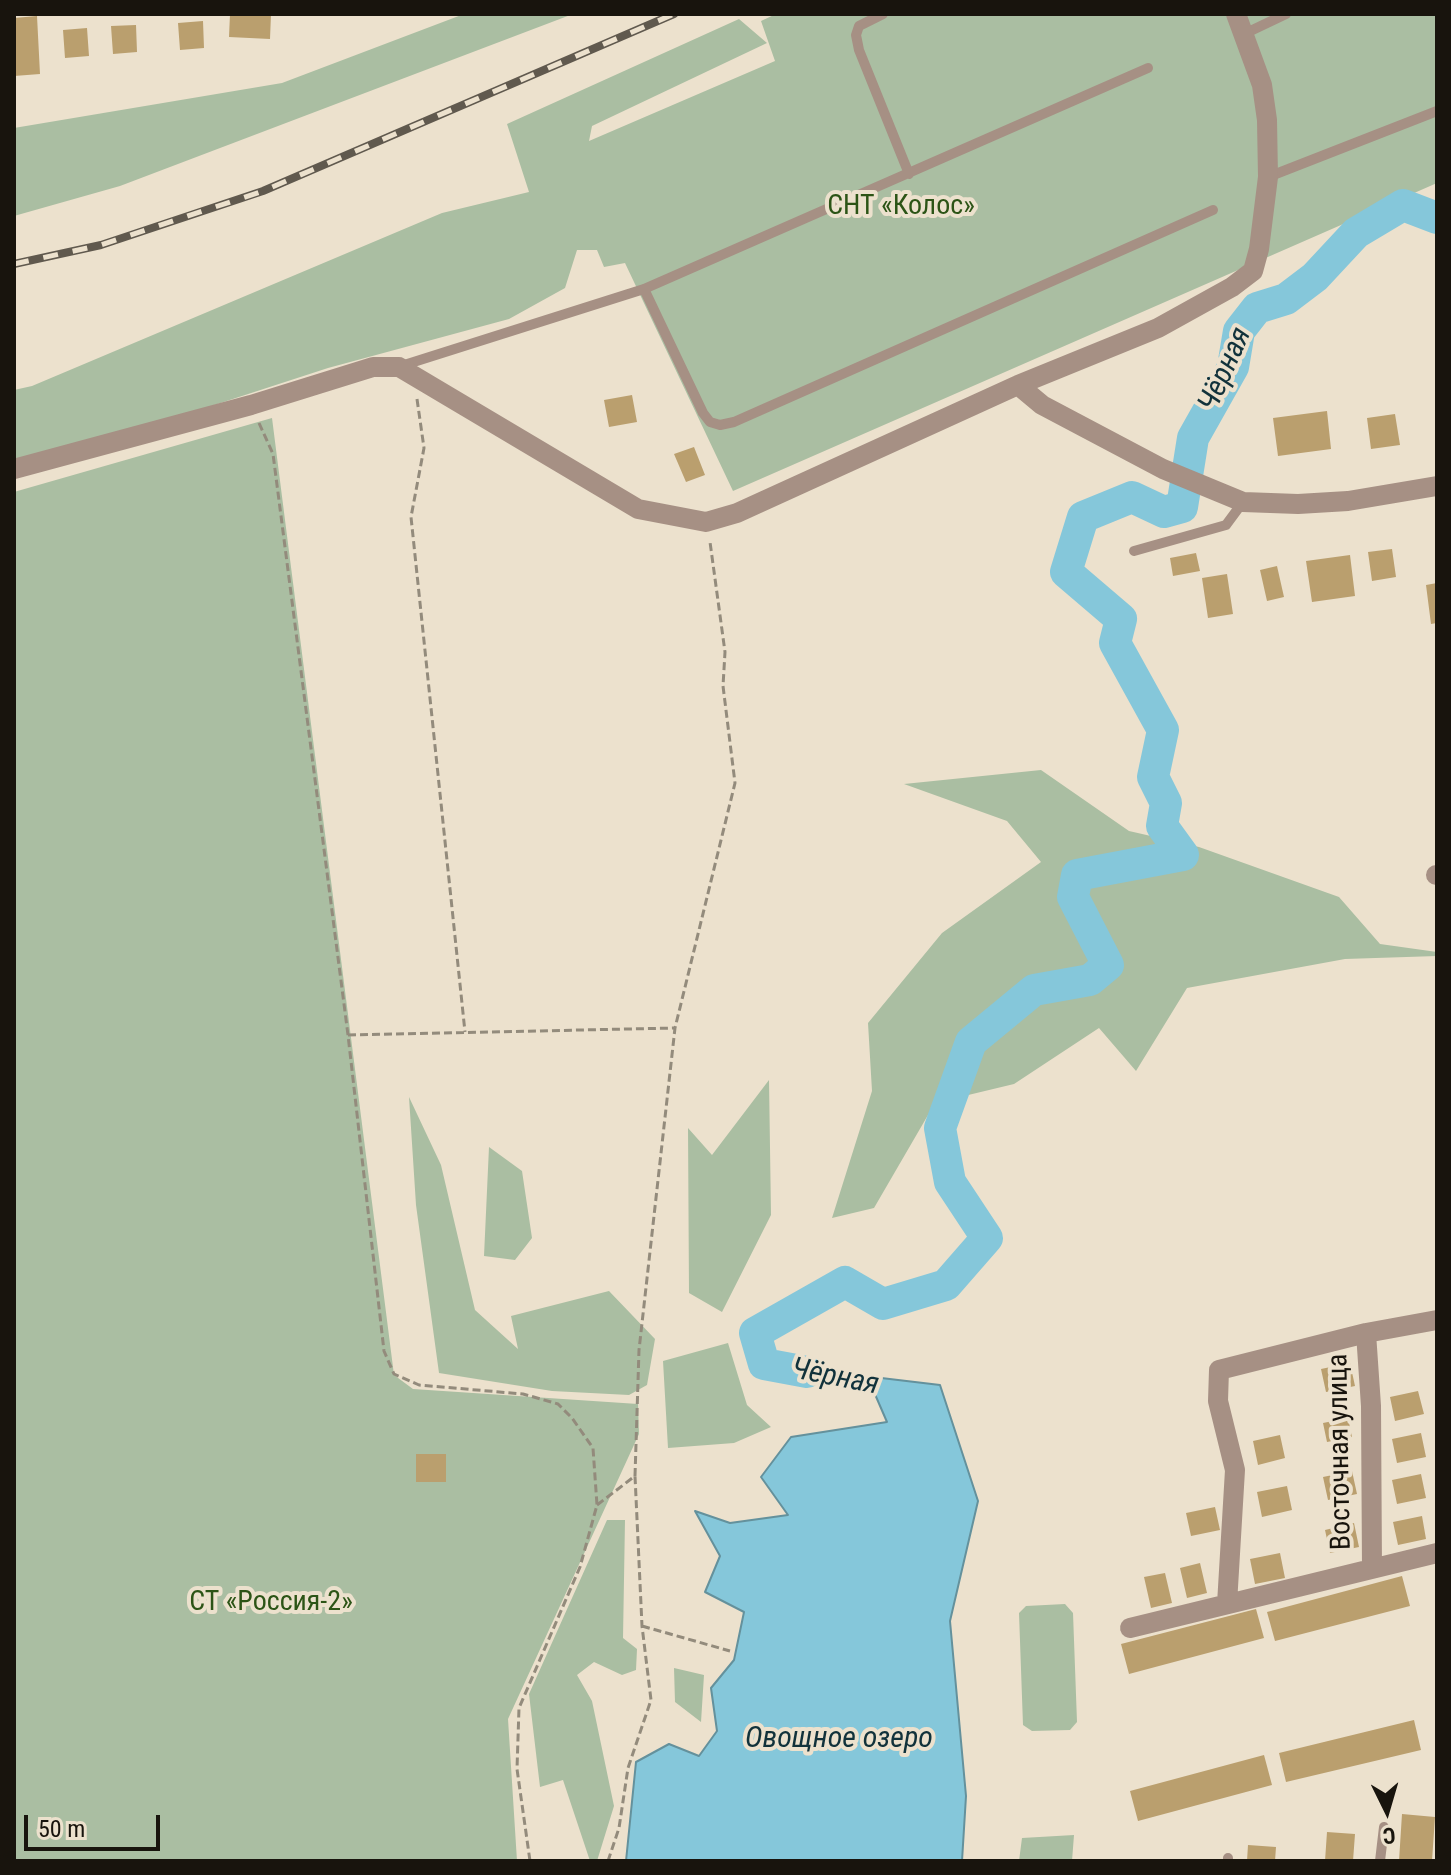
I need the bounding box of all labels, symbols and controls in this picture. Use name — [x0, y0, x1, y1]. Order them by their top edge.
park label: СНТ «Колос» — [827, 190, 975, 224]
water label: Чёрная — [1192, 322, 1260, 418]
water label: Чёрная — [788, 1352, 882, 1404]
street label: Восточная улица — [1322, 1354, 1360, 1550]
park label: СТ «Россия-2» — [189, 1586, 353, 1620]
water label: Овощное озеро — [745, 1721, 933, 1757]
north arrow — [1347, 1771, 1427, 1851]
scale bar — [28, 1799, 164, 1849]
text: 50 m — [38, 1815, 85, 1843]
text: С — [1382, 1822, 1396, 1848]

